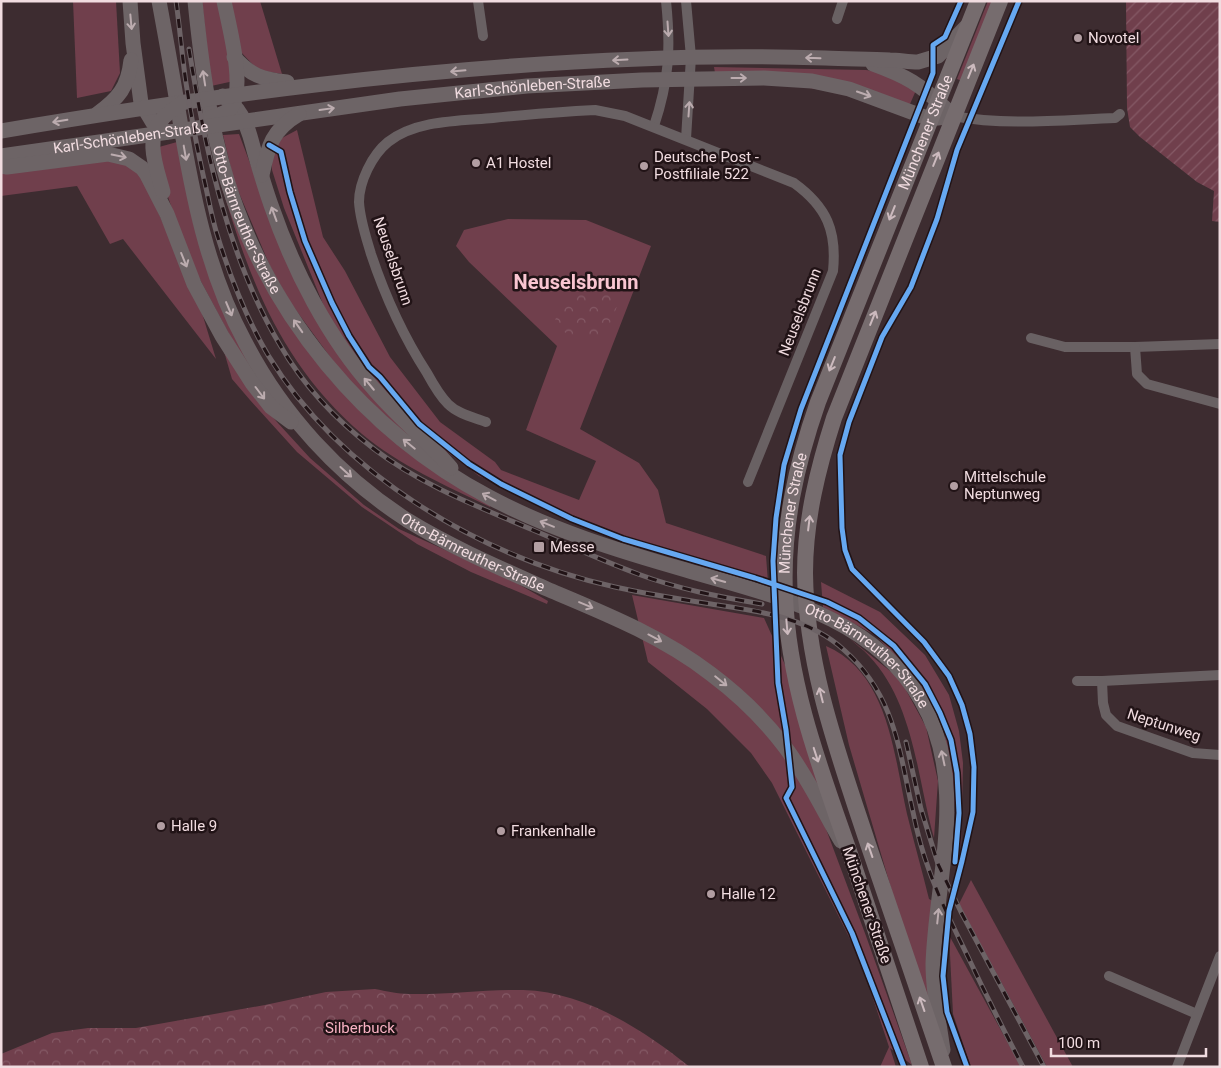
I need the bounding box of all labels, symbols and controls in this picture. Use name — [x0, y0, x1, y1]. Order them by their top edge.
one-way arrow — [127, 14, 136, 30]
one-way arrow — [664, 21, 673, 37]
place label: Novotel — [1088, 29, 1139, 47]
marker: Novotel — [1072, 32, 1084, 44]
one-way arrow — [805, 53, 822, 63]
one-way arrow — [612, 55, 628, 64]
one-way arrow — [967, 64, 977, 79]
one-way arrow — [450, 66, 466, 75]
one-way arrow — [199, 71, 209, 87]
street label: Münchener Straße — [895, 72, 957, 193]
street label: Karl-Schönleben-Straße — [453, 73, 611, 102]
one-way arrow — [731, 74, 747, 83]
one-way arrow — [855, 90, 871, 99]
one-way arrow — [684, 102, 693, 118]
one-way arrow — [319, 104, 335, 114]
street label: Karl-Schönleben-Straße — [52, 117, 209, 157]
one-way arrow — [53, 117, 69, 127]
street label: Otto-Bärnreuther-Straße — [209, 143, 285, 297]
one-way arrow — [181, 144, 191, 160]
place label: Deutsche Post - Postfiliale 522 — [654, 148, 759, 183]
one-way arrow — [110, 152, 126, 162]
one-way arrow — [932, 152, 942, 167]
place label: A1 Hostel — [486, 154, 551, 172]
marker: A1 Hostel — [470, 157, 482, 169]
marker: Deutsche Post - Postfiliale 522 — [638, 160, 650, 172]
one-way arrow — [887, 205, 897, 220]
one-way arrow — [269, 207, 278, 222]
street label: Neuselsbrunn — [369, 214, 417, 308]
one-way arrow — [180, 251, 189, 267]
street label: Neuselsbrunn — [775, 266, 825, 358]
district label: Neuselsbrunn — [514, 270, 638, 294]
one-way arrow — [224, 301, 234, 316]
one-way arrow — [869, 311, 878, 326]
one-way arrow — [293, 319, 303, 333]
one-way arrow — [827, 356, 837, 371]
one-way arrow — [363, 377, 375, 390]
one-way arrow — [255, 386, 266, 399]
one-way arrow — [402, 439, 415, 450]
street label: Münchener Straße — [776, 451, 811, 574]
one-way arrow — [339, 466, 352, 478]
place label: Mittelschule Neptunweg — [964, 468, 1046, 503]
marker: Mittelschule Neptunweg — [948, 480, 960, 492]
one-way arrow — [482, 492, 497, 501]
street label: Otto-Bärnreuther-Straße — [397, 509, 548, 596]
one-way arrow — [804, 515, 814, 531]
one-way arrow — [540, 519, 555, 528]
place label: Messe — [550, 538, 595, 556]
marker: Messe — [532, 540, 546, 554]
one-way arrow — [711, 574, 727, 584]
street label: Otto-Bärnreuther-Straße — [802, 599, 933, 711]
one-way arrow — [578, 600, 593, 610]
one-way arrow — [782, 619, 792, 635]
one-way arrow — [647, 633, 662, 643]
one-way arrow — [714, 676, 727, 687]
one-way arrow — [816, 688, 825, 704]
street label: Neptunweg — [1125, 705, 1203, 745]
one-way arrow — [812, 747, 822, 763]
one-way arrow — [938, 751, 947, 767]
place label: Halle 9 — [171, 817, 217, 835]
marker: Halle 9 — [155, 820, 167, 832]
place label: Frankenhalle — [511, 822, 596, 840]
marker: Frankenhalle — [495, 825, 507, 837]
one-way arrow — [865, 843, 874, 858]
street label: Münchener Straße — [839, 844, 895, 966]
place label: Halle 12 — [721, 885, 776, 903]
marker: Halle 12 — [705, 888, 717, 900]
one-way arrow — [933, 908, 943, 924]
one-way arrow — [917, 997, 926, 1012]
park label: Silberbuck — [325, 1019, 395, 1037]
scale bar — [1051, 1026, 1206, 1058]
text: 100 m — [1058, 1034, 1100, 1052]

